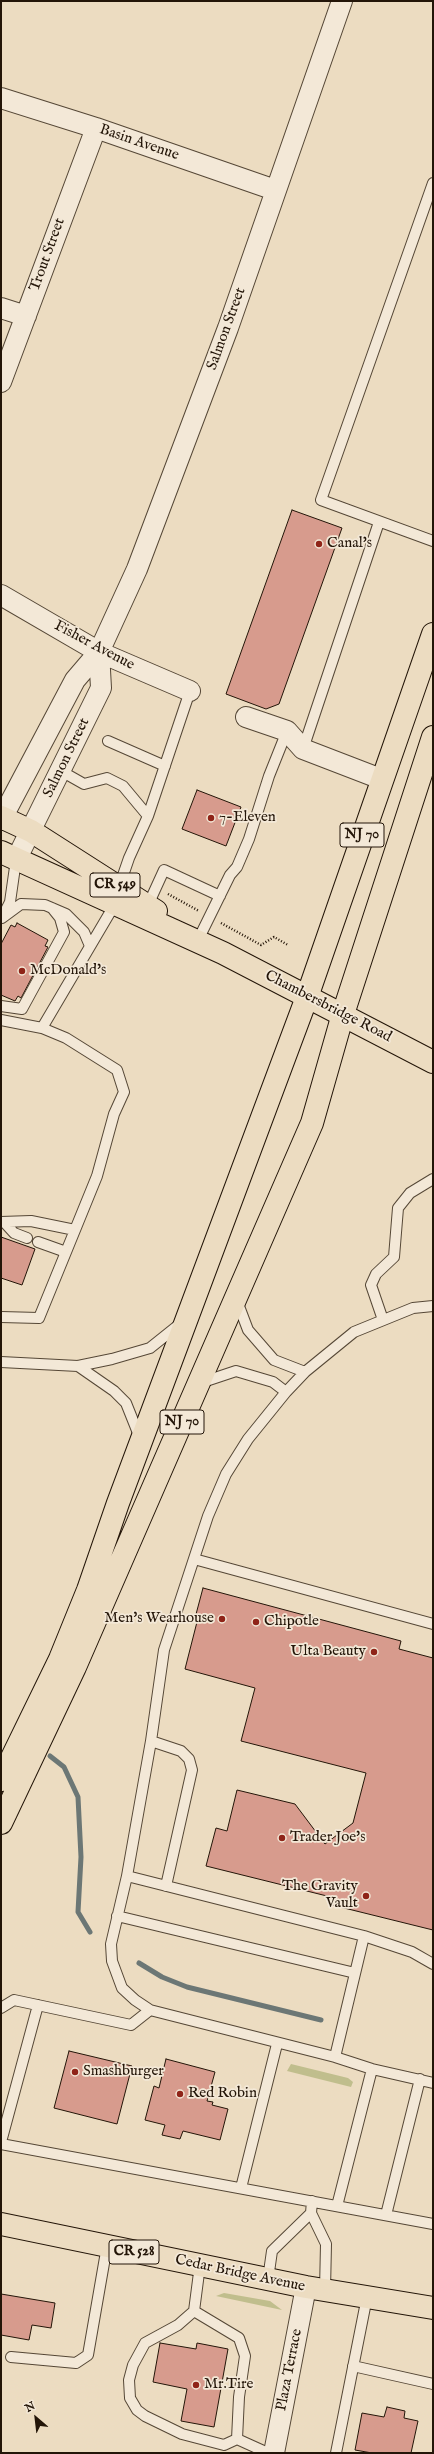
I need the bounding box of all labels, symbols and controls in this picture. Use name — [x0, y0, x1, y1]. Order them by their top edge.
street label: Basin Avenue — [97, 121, 181, 165]
street label: Trout Street — [26, 216, 70, 294]
street label: Salmon Street — [204, 285, 250, 373]
place label: Canal's — [327, 535, 372, 553]
marker: Canal's — [314, 539, 324, 549]
street label: Fisher Avenue — [51, 617, 137, 675]
street label: Salmon Street — [40, 715, 94, 801]
place label: 7-Eleven — [219, 809, 276, 827]
marker: 7-Eleven — [206, 813, 216, 823]
road number: NJ 70 — [340, 823, 384, 847]
road number: CR 549 — [90, 873, 140, 897]
place label: McDonald's — [30, 962, 106, 980]
marker: McDonald's — [17, 966, 27, 976]
street label: Chambersbridge Road — [262, 967, 394, 1047]
road number: NJ 70 — [160, 1410, 204, 1434]
place label: Men's Wearhouse — [104, 1610, 214, 1628]
place label: Chipotle — [264, 1613, 319, 1631]
marker: Men's Wearhouse — [217, 1614, 227, 1624]
marker: Chipotle — [251, 1617, 261, 1627]
place label: Ulta Beauty — [291, 1643, 366, 1661]
marker: Ulta Beauty — [369, 1647, 379, 1657]
place label: Trader Joe's — [290, 1829, 365, 1847]
marker: Trader Joe's — [277, 1833, 287, 1843]
place label: The Gravity Vault — [282, 1878, 358, 1913]
marker: The Gravity Vault — [361, 1891, 371, 1901]
place label: Smashburger — [83, 2063, 164, 2081]
marker: Smashburger — [70, 2067, 80, 2077]
place label: Red Robin — [188, 2085, 257, 2103]
marker: Red Robin — [175, 2089, 185, 2099]
road number: CR 528 — [109, 2240, 159, 2264]
street label: Cedar Bridge Avenue — [173, 2251, 307, 2297]
street label: Plaza Terrace — [273, 2327, 307, 2413]
place label: Mr.Tire — [204, 2376, 253, 2394]
marker: Mr.Tire — [191, 2380, 201, 2390]
north arrow — [16, 2398, 56, 2438]
text: N — [23, 2399, 38, 2416]

